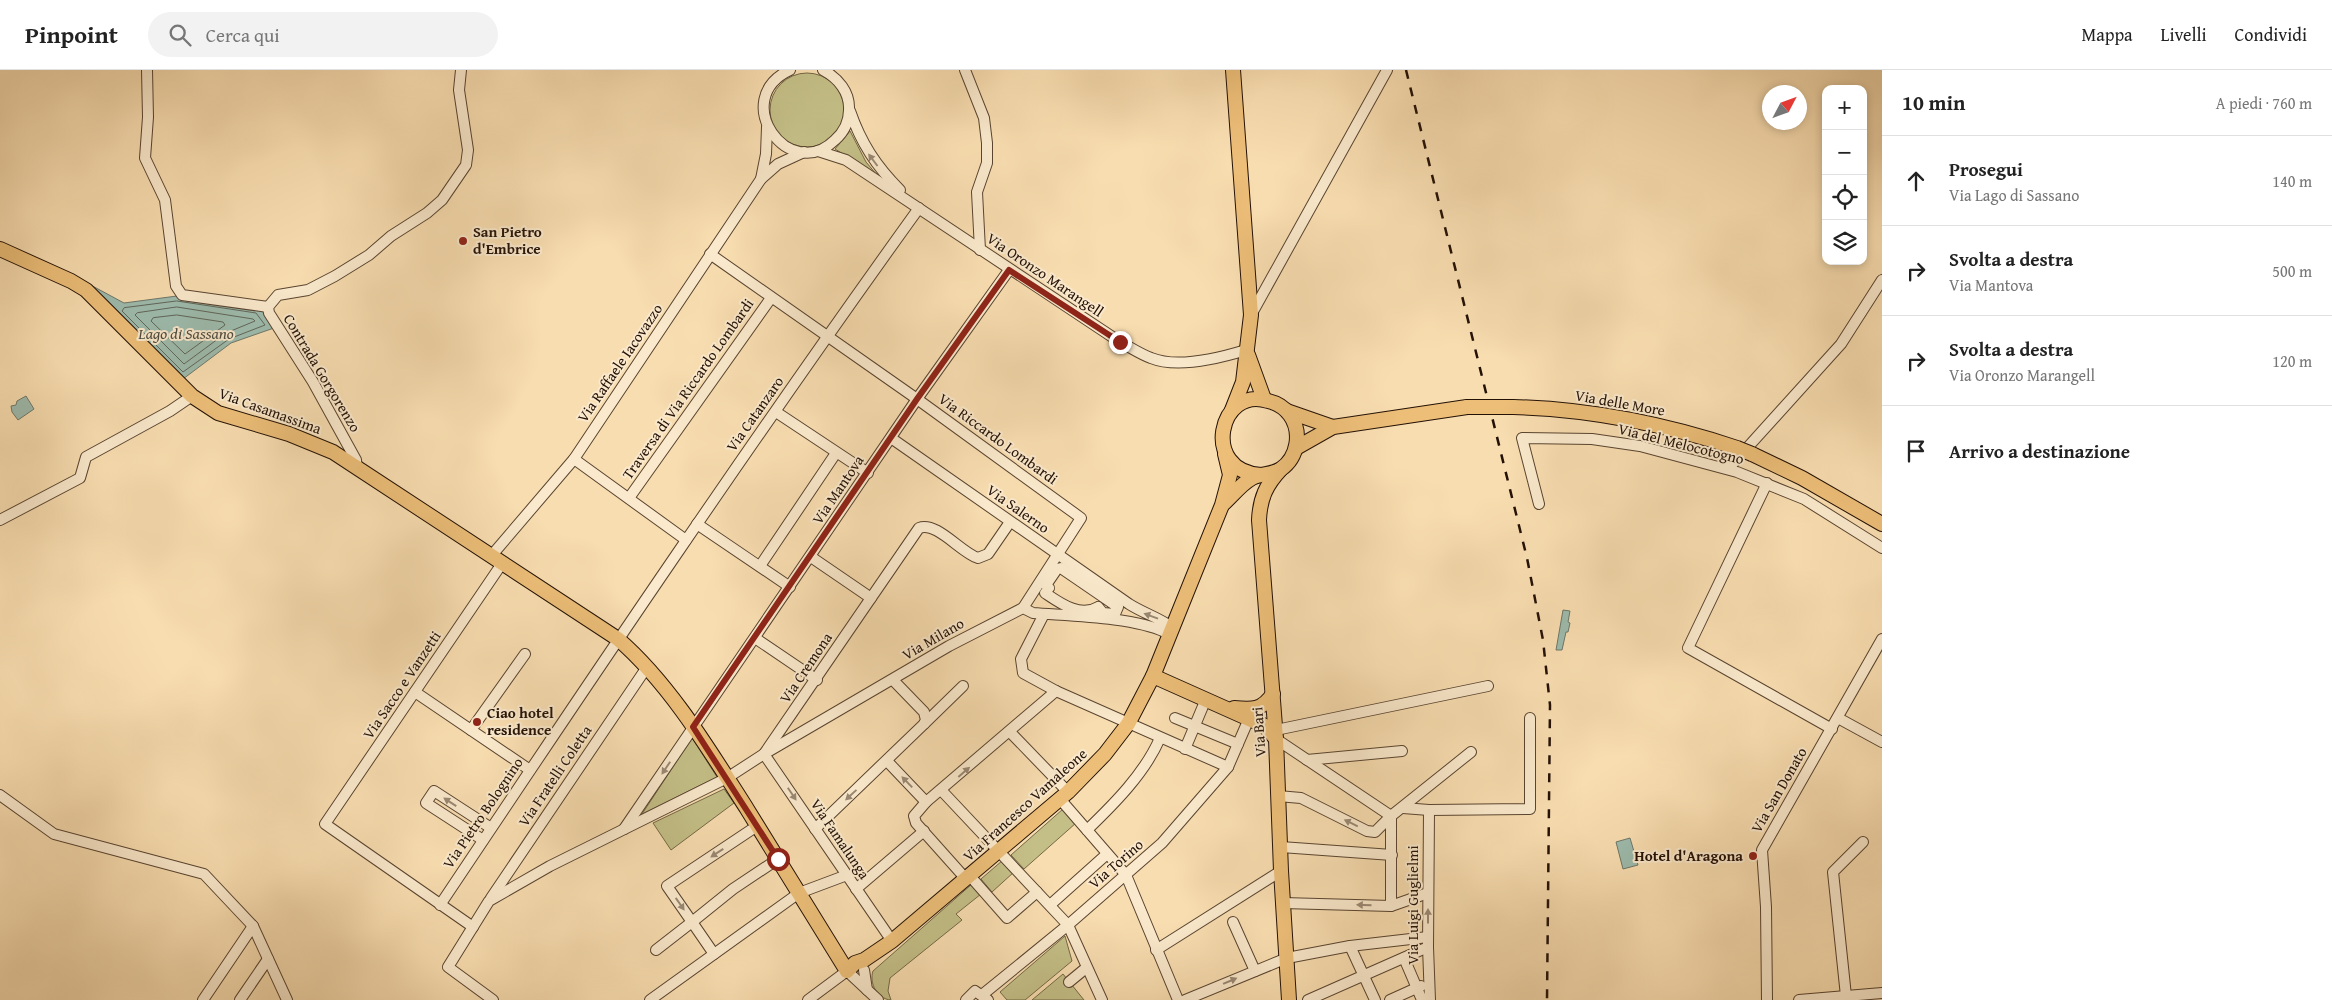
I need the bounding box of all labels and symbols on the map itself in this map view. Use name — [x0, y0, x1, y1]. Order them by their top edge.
north arrow — [1762, 85, 1807, 130]
one-way arrow — [868, 154, 879, 167]
place label: San Pietro d'Embrice — [473, 221, 542, 259]
street label: Via Oronzo Marangell — [983, 228, 1108, 322]
marker: San Pietro d'Embrice — [457, 235, 469, 247]
street label: Traversa di Via Riccardo Lombardi — [617, 294, 758, 483]
street label: Via Raffaele Iacovazzo — [572, 299, 667, 426]
street label: Contrada Gorgorenzo — [279, 310, 366, 436]
water label: Lago di Sassano — [137, 321, 234, 345]
route end — [1109, 331, 1132, 354]
street label: Via Catanzaro — [721, 371, 789, 456]
street label: Via Casamassima — [216, 382, 324, 439]
street label: Via delle More — [1573, 384, 1667, 421]
street label: Via Riccardo Lombardi — [934, 388, 1062, 489]
street label: Via del Melocotogno — [1616, 418, 1747, 469]
street label: Via Mantova — [807, 451, 868, 528]
street label: Via Salerno — [983, 479, 1054, 538]
street label: Via Milano — [898, 612, 968, 665]
one-way arrow — [1143, 612, 1158, 620]
street label: Via Sacco e Vanzetti — [358, 626, 446, 743]
street label: Via Cremona — [774, 628, 837, 707]
place label: Ciao hotel residence — [487, 702, 554, 740]
street label: Via Bari — [1246, 706, 1271, 758]
marker: Ciao hotel residence — [471, 716, 483, 728]
street label: Via Fratelli Coletta — [513, 721, 596, 830]
street label: Via Francesco Vamaleone — [958, 743, 1091, 866]
street label: Via San Donato — [1746, 743, 1812, 836]
street label: Via Pietro Bolognino — [437, 753, 528, 873]
one-way arrow — [661, 761, 671, 774]
one-way arrow — [958, 766, 971, 777]
one-way arrow — [901, 776, 913, 788]
one-way arrow — [787, 787, 797, 801]
one-way arrow — [846, 789, 858, 801]
street label: Via Famalunga — [806, 794, 875, 883]
one-way arrow — [444, 797, 457, 807]
one-way arrow — [1344, 819, 1358, 827]
street label: Via Torino — [1084, 834, 1148, 893]
street label: Via Luigi Guglielmi — [1402, 845, 1423, 965]
place label: Hotel d'Aragona — [1634, 845, 1743, 866]
one-way arrow — [710, 848, 723, 858]
route start — [767, 848, 790, 871]
marker: Hotel d'Aragona — [1747, 850, 1759, 862]
one-way arrow — [675, 897, 685, 911]
one-way arrow — [1355, 901, 1371, 909]
one-way arrow — [1424, 908, 1432, 924]
one-way arrow — [1223, 977, 1237, 985]

